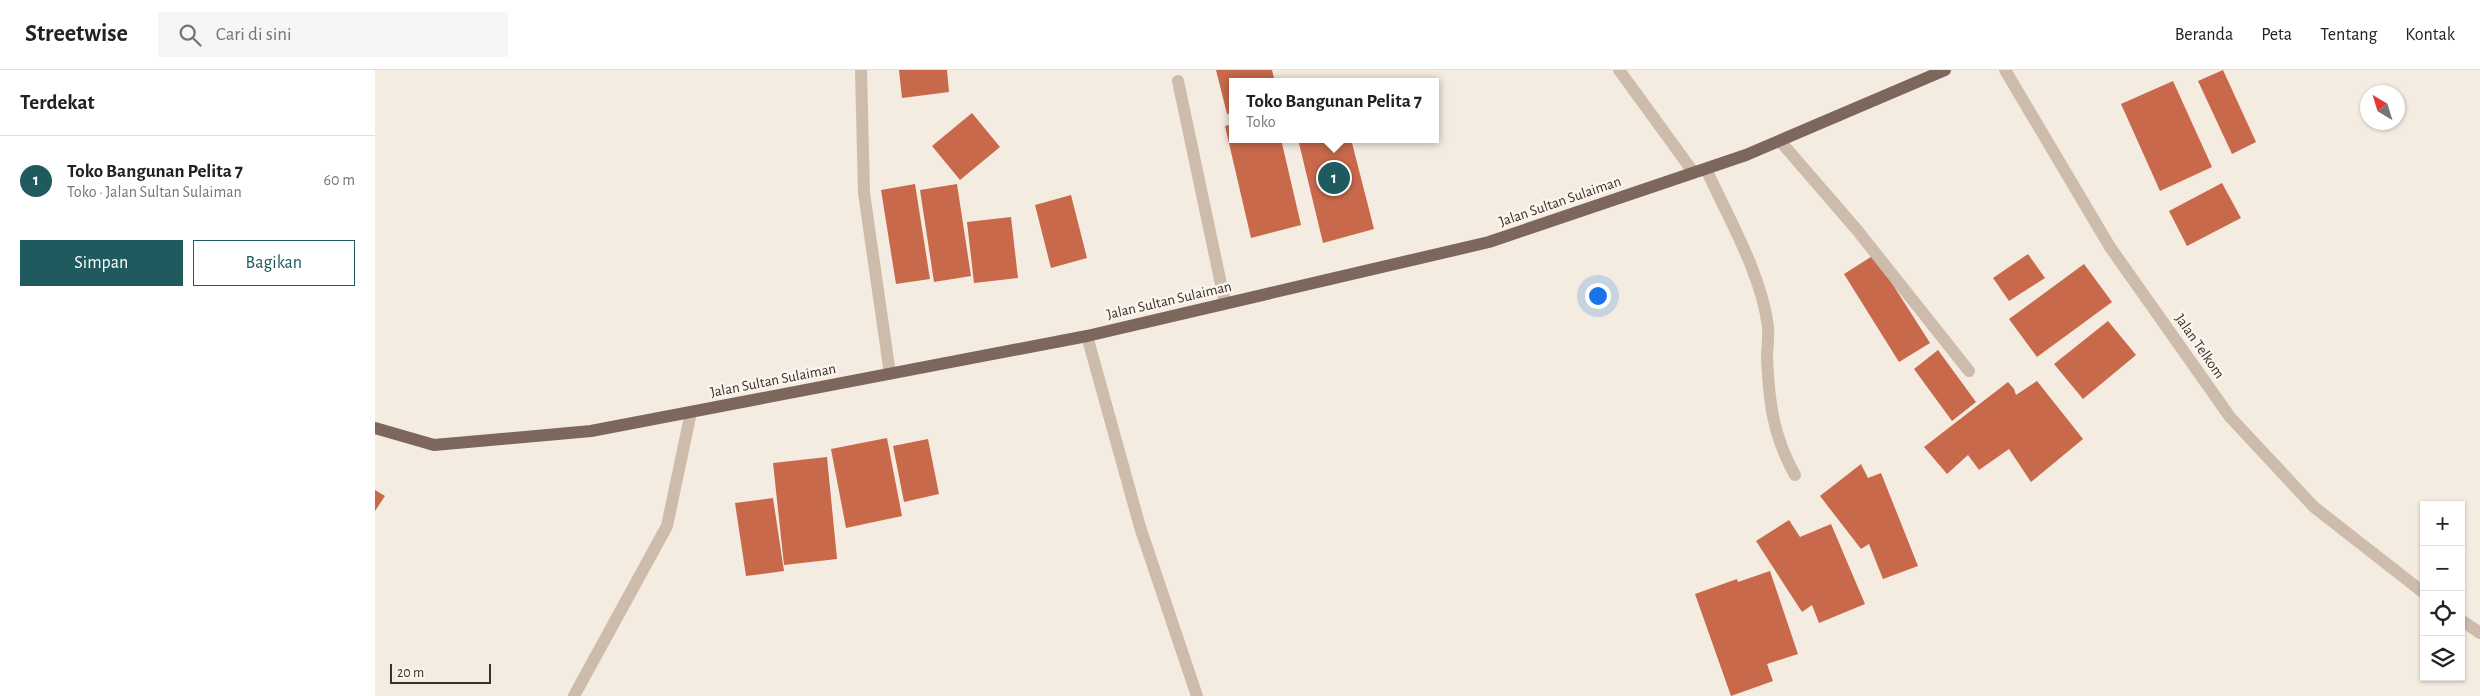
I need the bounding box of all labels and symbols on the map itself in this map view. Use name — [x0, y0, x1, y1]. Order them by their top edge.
north arrow — [2360, 85, 2405, 130]
pin: 1 — [1318, 159, 1350, 197]
street label: Jalan Sultan Sulaiman — [1497, 174, 1623, 229]
street label: Jalan Sultan Sulaiman — [1105, 279, 1233, 322]
your location — [1585, 283, 1611, 309]
street label: Jalan Telkom — [2172, 311, 2227, 381]
street label: Jalan Sultan Sulaiman — [709, 361, 837, 400]
scale bar — [390, 661, 491, 684]

